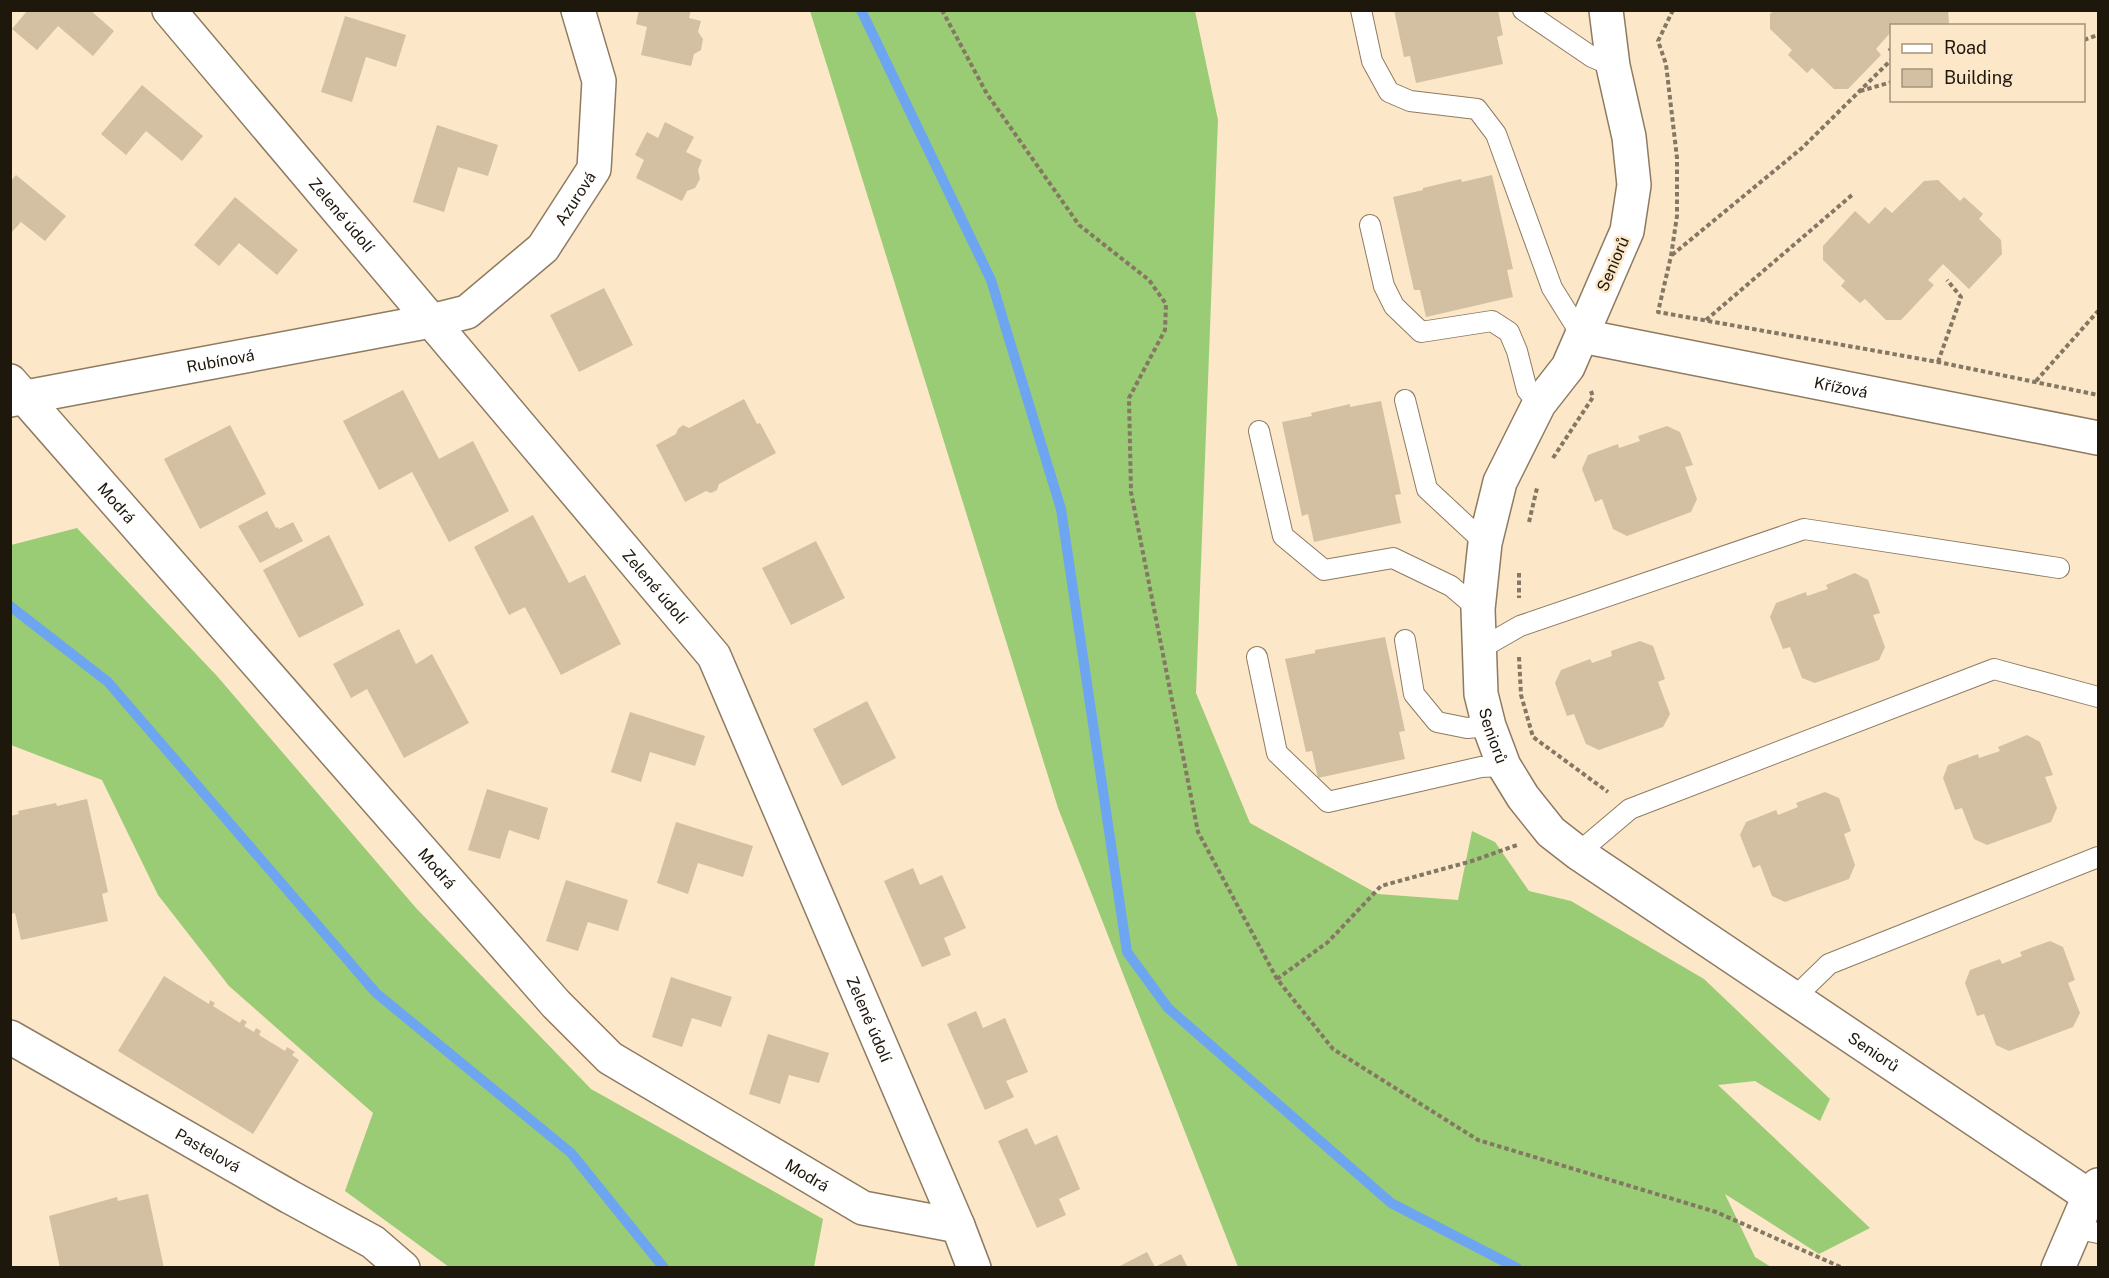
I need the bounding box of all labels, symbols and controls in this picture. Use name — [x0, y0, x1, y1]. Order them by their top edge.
legend — [1890, 24, 2085, 102]
text: Road — [1944, 37, 1987, 58]
text: Building — [1944, 67, 2013, 88]
street label: Azurová — [551, 168, 599, 229]
street label: Zelené údolí — [305, 174, 379, 257]
street label: Seniorů — [1593, 234, 1633, 294]
street label: Rubínová — [185, 345, 256, 376]
street label: Křížová — [1812, 373, 1869, 402]
street label: Modrá — [94, 479, 140, 527]
street label: Zelené údolí — [619, 545, 693, 628]
street label: Seniorů — [1475, 706, 1512, 766]
street label: Modrá — [414, 844, 460, 892]
street label: Zelené údolí — [843, 973, 896, 1066]
street label: Seniorů — [1845, 1028, 1903, 1075]
street label: Pastelová — [172, 1124, 244, 1176]
street label: Modrá — [782, 1155, 833, 1195]

